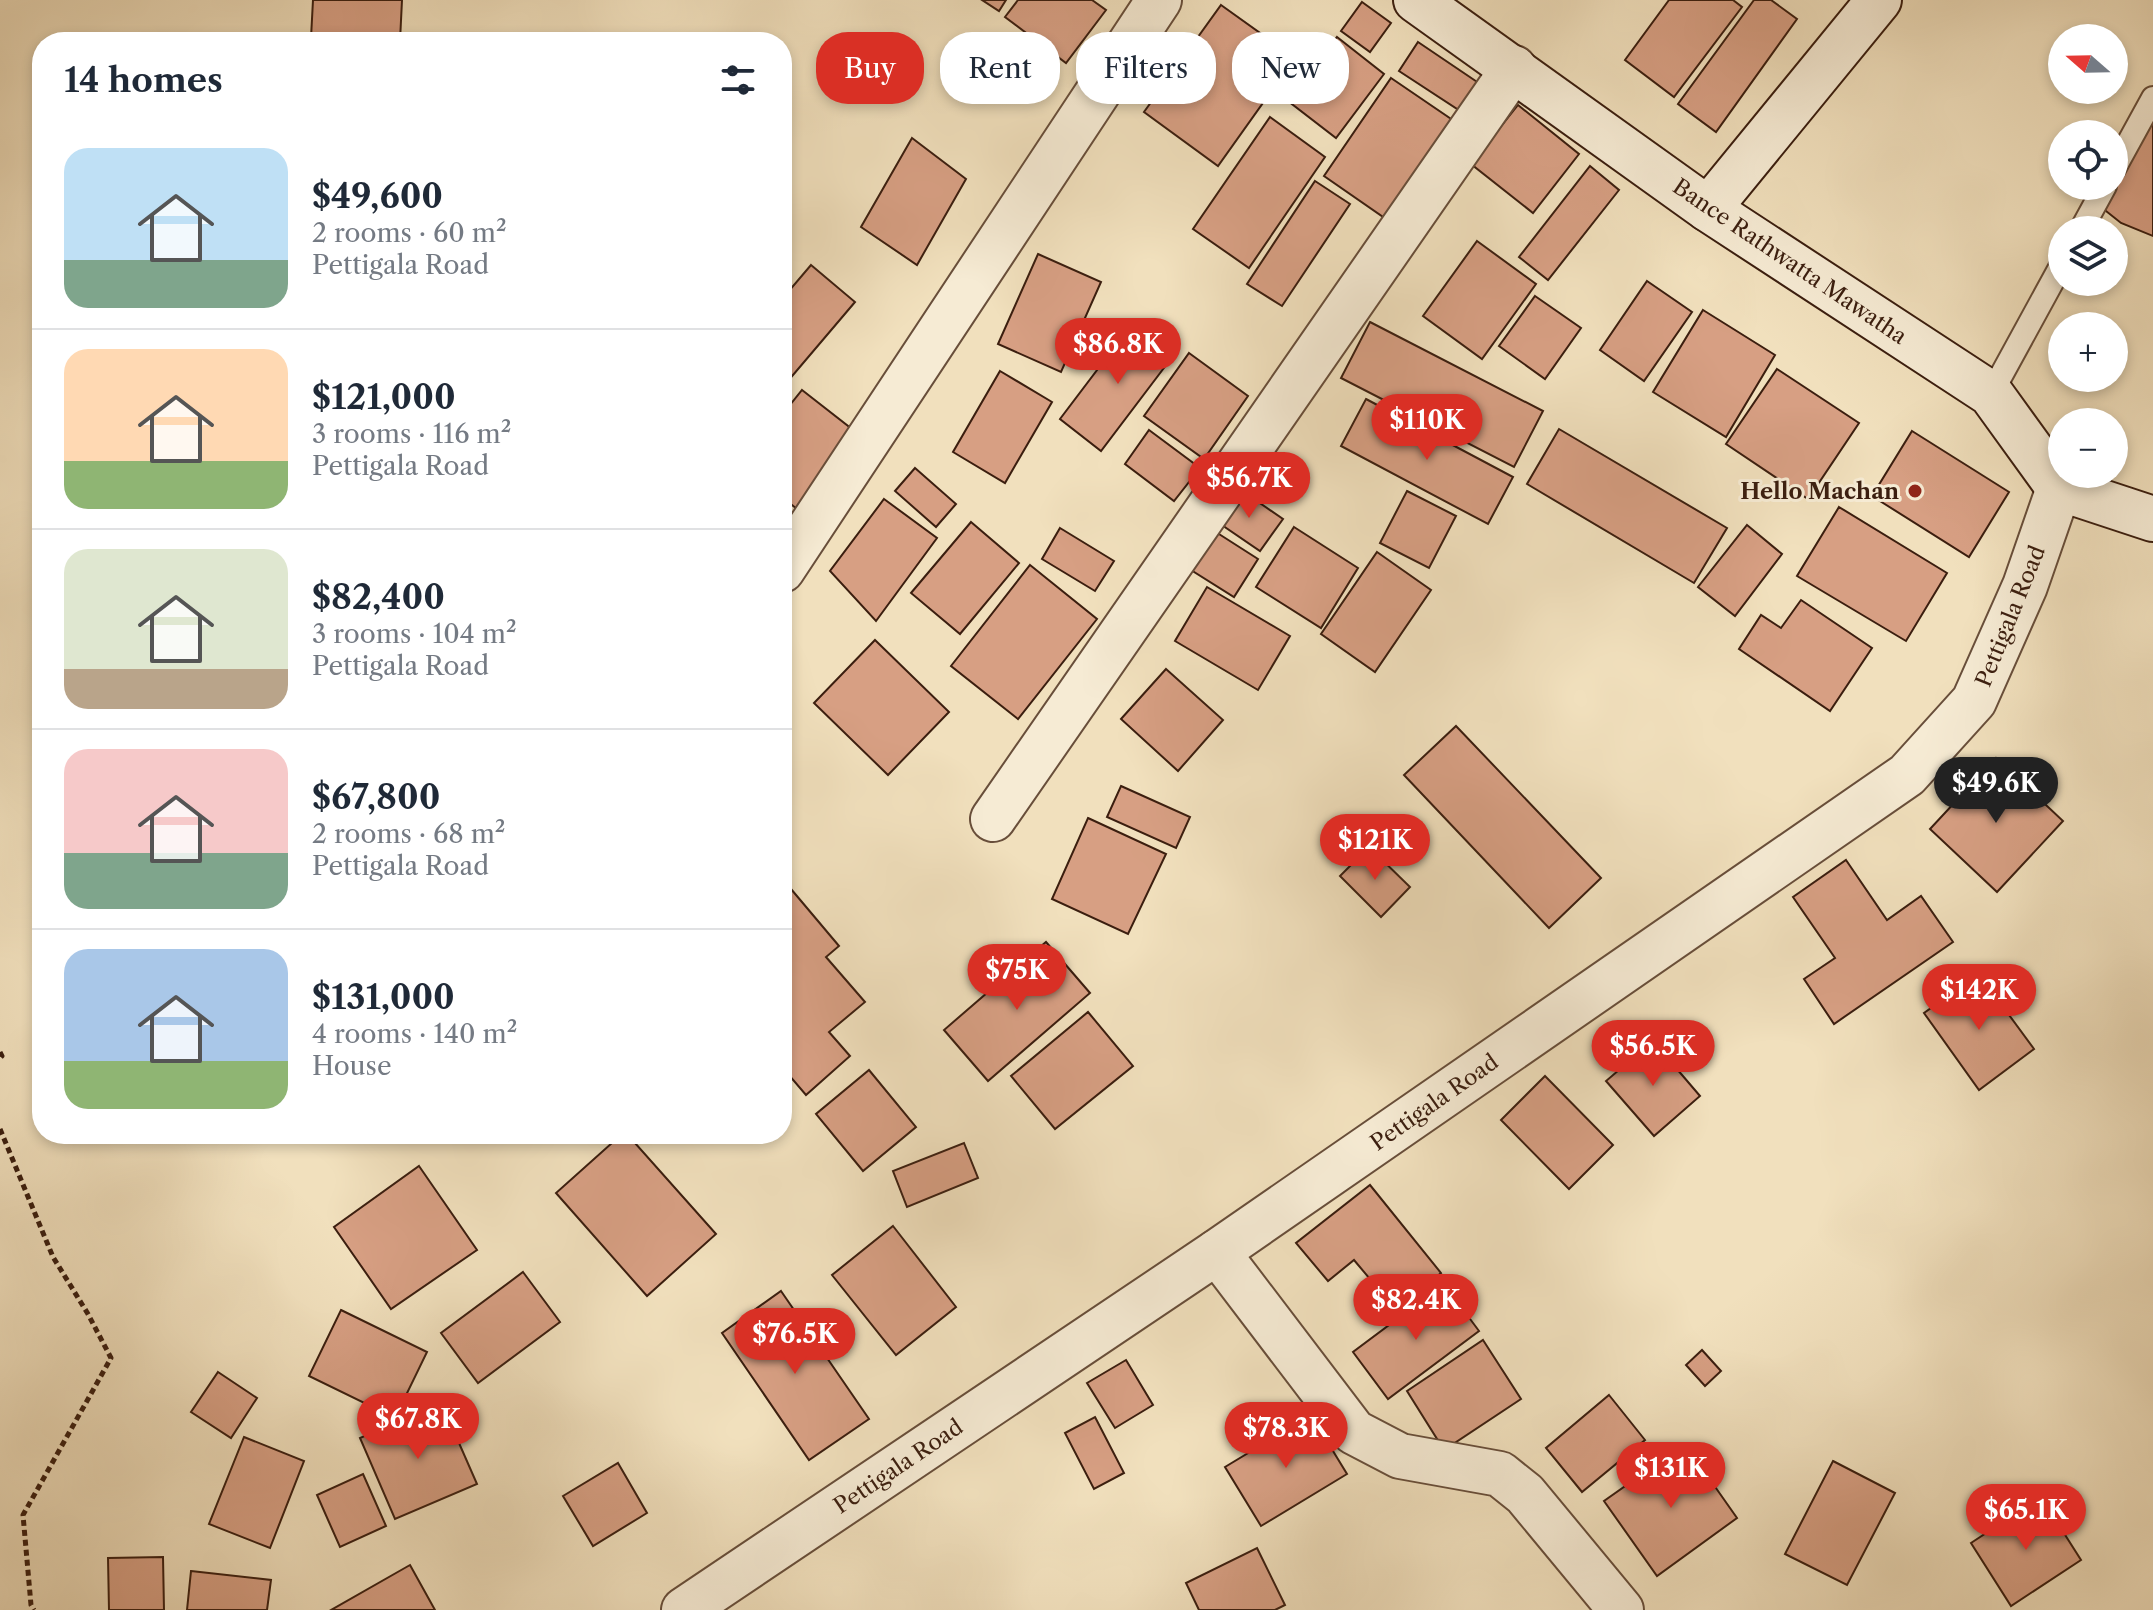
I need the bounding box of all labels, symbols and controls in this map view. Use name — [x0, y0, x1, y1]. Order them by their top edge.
north arrow — [2048, 24, 2128, 104]
map controls — [2048, 24, 2128, 488]
chip: Buy — [816, 32, 924, 104]
chip: Rent — [940, 32, 1060, 104]
chip: Filters — [1076, 32, 1216, 104]
chip: New — [1232, 32, 1349, 104]
icon: filters — [716, 58, 760, 102]
text: 14 homes — [64, 59, 223, 101]
button: locate — [2048, 120, 2128, 200]
street label: Bance Rathwatta Mawatha — [1668, 173, 1912, 350]
text: $49,600 — [312, 175, 443, 217]
icon: home — [128, 180, 224, 276]
button: layers — [2048, 216, 2128, 296]
text: 2 rooms · 60 m² — [312, 217, 507, 249]
text: Pettigala Road — [312, 249, 489, 281]
button: + — [2048, 312, 2128, 392]
pin: $86.8K — [1053, 318, 1183, 386]
text: $86.8K — [1073, 328, 1163, 360]
text: $121,000 — [312, 376, 456, 418]
icon: home — [128, 381, 224, 477]
pin: $110K — [1371, 394, 1483, 462]
text: $110K — [1389, 404, 1465, 436]
button: − — [2048, 408, 2128, 488]
text: 3 rooms · 116 m² — [312, 418, 511, 450]
text: Pettigala Road — [312, 450, 489, 482]
pin: $56.7K — [1184, 452, 1314, 520]
text: $56.7K — [1206, 462, 1292, 494]
place label: Hello Machan — [1740, 478, 1899, 505]
marker: Hello Machan — [1906, 482, 1924, 500]
street label: Pettigala Road — [1970, 542, 2051, 691]
text: $82,400 — [312, 576, 445, 618]
icon: home — [128, 581, 224, 677]
text: 3 rooms · 104 m² — [312, 618, 517, 650]
text: Pettigala Road — [312, 650, 489, 682]
pin: $49.6K — [1931, 757, 2061, 825]
text: $49.6K — [1952, 767, 2040, 799]
text: $67,800 — [312, 776, 440, 818]
icon: home — [128, 781, 224, 877]
pin: $121K — [1319, 814, 1431, 882]
text: 2 rooms · 68 m² — [312, 818, 505, 850]
text: $121K — [1338, 824, 1412, 856]
text: Pettigala Road — [312, 850, 489, 882]
pin: $75K — [970, 944, 1064, 1012]
text: $75K — [986, 954, 1048, 986]
pin: $142K — [1923, 964, 2035, 1032]
text: $142K — [1940, 974, 2018, 1006]
text: $131,000 — [312, 976, 455, 1018]
icon: home — [128, 981, 224, 1077]
text: 4 rooms · 140 m² — [312, 1018, 517, 1050]
pin: $56.5K — [1588, 1020, 1718, 1088]
text: $56.5K — [1610, 1030, 1696, 1062]
street label: Pettigala Road — [1365, 1048, 1503, 1156]
text: House — [312, 1050, 392, 1082]
pin: $82.4K — [1351, 1274, 1481, 1342]
text: $82.4K — [1371, 1284, 1461, 1316]
pin: $76.5K — [730, 1308, 860, 1376]
text: $76.5K — [752, 1318, 838, 1350]
pin: $67.8K — [353, 1393, 483, 1461]
pin: $78.3K — [1221, 1402, 1351, 1470]
text: $67.8K — [375, 1403, 461, 1435]
text: $78.3K — [1243, 1412, 1329, 1444]
street label: Pettigala Road — [829, 1413, 968, 1519]
pin: $131K — [1615, 1442, 1727, 1510]
text: $131K — [1634, 1452, 1708, 1484]
pin: $65.1K — [1961, 1484, 2091, 1552]
text: $65.1K — [1984, 1494, 2068, 1526]

